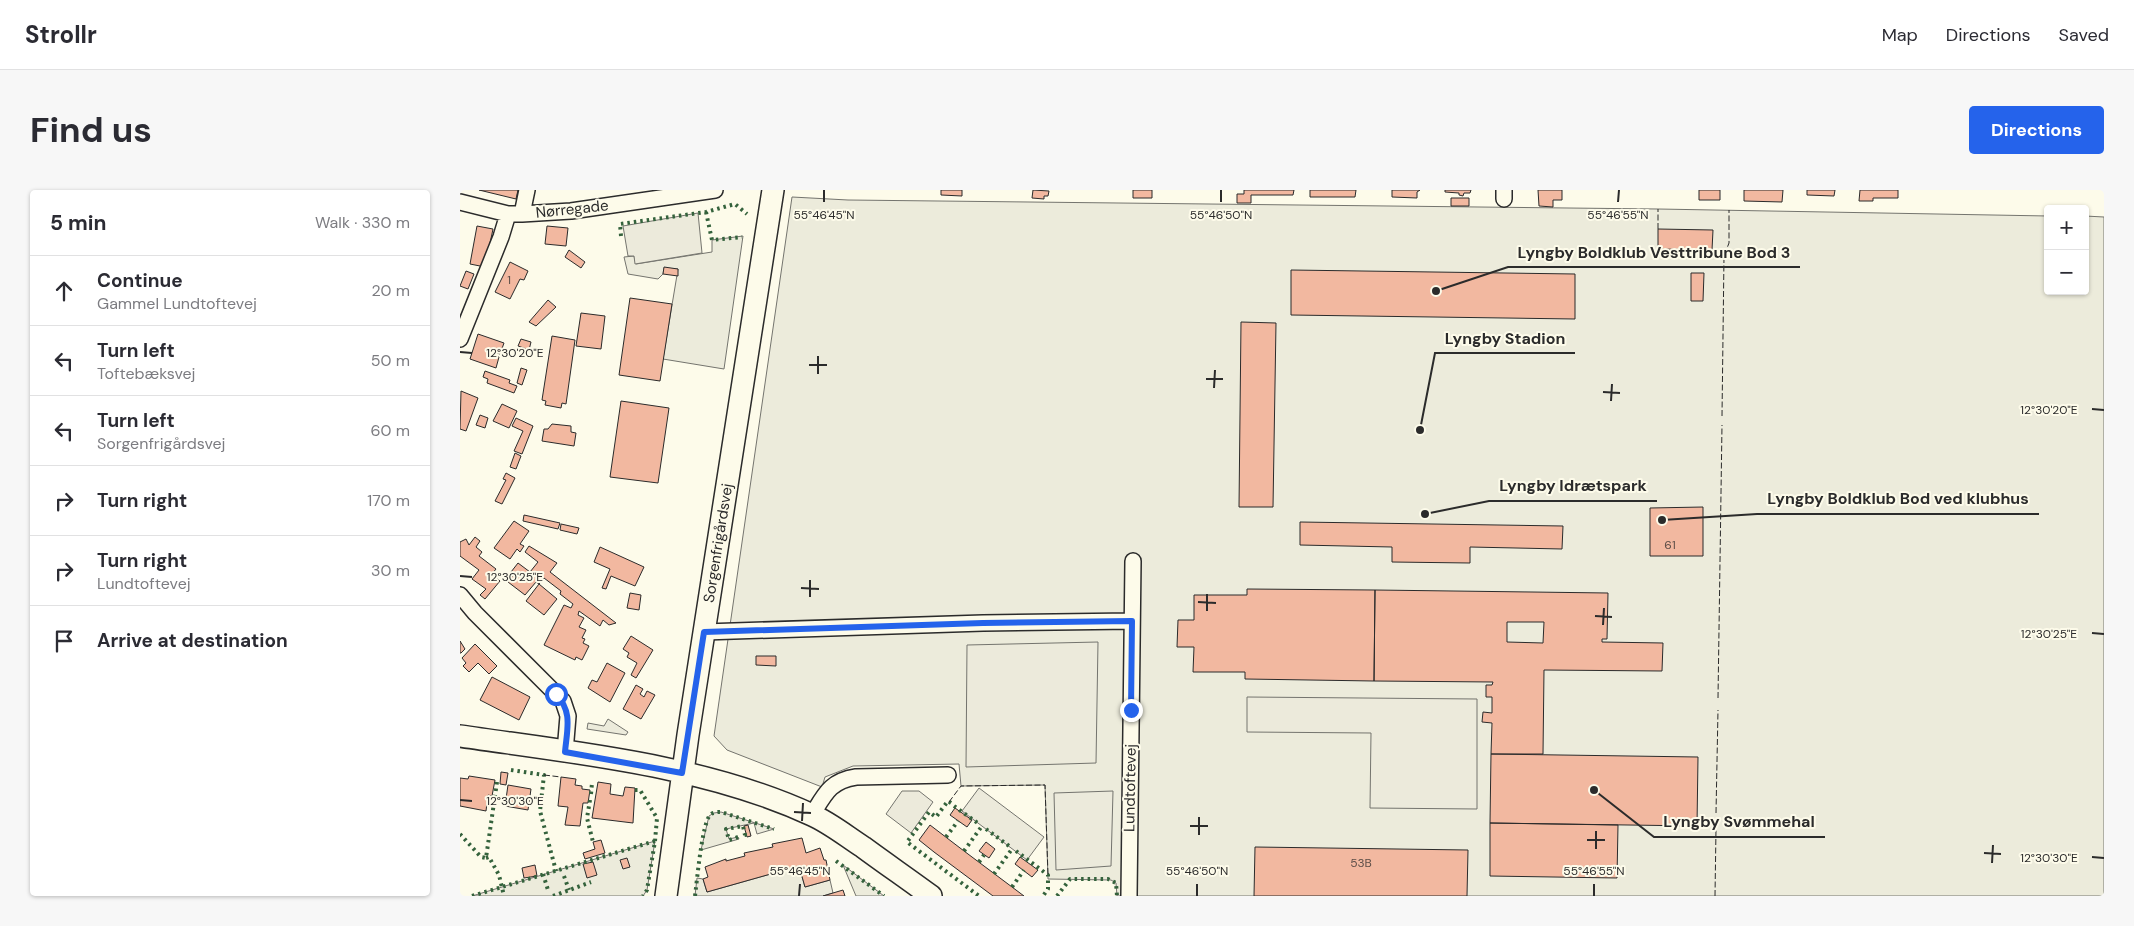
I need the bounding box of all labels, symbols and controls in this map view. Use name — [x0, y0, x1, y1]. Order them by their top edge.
text: Strollr — [25, 19, 97, 50]
text: Map — [1882, 23, 1918, 47]
text: Directions — [1946, 23, 2031, 47]
text: Saved — [2059, 23, 2109, 47]
button: Directions — [1969, 106, 2104, 154]
text: Find us — [30, 107, 152, 153]
street label: Nørregade — [535, 195, 609, 223]
map controls — [2044, 205, 2089, 295]
button: + — [2044, 205, 2089, 250]
text: 55°46'45"N — [793, 207, 855, 223]
text: 55°46'50"N — [1190, 207, 1252, 223]
text: 55°46'55"N — [1587, 207, 1649, 223]
text: 5 min — [50, 209, 106, 237]
text: Walk · 330 m — [315, 212, 410, 233]
callout: Lyngby Boldklub Vesttribune Bod 3 — [1508, 236, 1800, 267]
text: Lyngby Boldklub Vesttribune Bod 3 — [1518, 242, 1790, 263]
button: − — [2044, 250, 2089, 295]
text: Continue — [97, 268, 183, 293]
house number: 1 — [507, 272, 511, 288]
icon: ahead — [50, 277, 78, 305]
text: 20 m — [371, 280, 410, 301]
text: Gammel Lundtoftevej — [97, 293, 257, 314]
callout: Lyngby Stadion — [1435, 322, 1575, 353]
text: Lyngby Stadion — [1445, 328, 1565, 349]
text: Turn left — [97, 338, 175, 363]
text: 12°30'20"E — [486, 345, 544, 361]
icon: left — [50, 347, 78, 375]
text: 50 m — [371, 350, 410, 371]
text: Toftebæksvej — [97, 363, 195, 384]
text: 12°30'20"E — [2020, 402, 2078, 418]
text: Turn left — [97, 408, 175, 433]
icon: left — [50, 417, 78, 445]
text: 60 m — [370, 420, 410, 441]
text: Sorgenfrigårdsvej — [97, 433, 225, 454]
callout: Lyngby Idrætspark — [1489, 470, 1657, 501]
text: Lyngby Idrætspark — [1499, 475, 1648, 496]
street label: Sorgenfrigårdsvej — [699, 482, 737, 604]
callout: Lyngby Boldklub Bod ved klubhus — [1757, 483, 2039, 514]
icon: right — [50, 487, 78, 515]
text: Turn right — [97, 488, 187, 513]
text: Lyngby Boldklub Bod ved klubhus — [1767, 488, 2029, 509]
text: 170 m — [367, 490, 410, 511]
house number: 61 — [1664, 537, 1676, 553]
text: Turn right — [97, 548, 187, 573]
icon: right — [50, 557, 78, 585]
text: 30 m — [371, 560, 410, 581]
text: 12°30'25"E — [487, 569, 543, 585]
text: Lundtoftevej — [97, 573, 191, 594]
text: 12°30'25"E — [2021, 626, 2077, 642]
icon: arrive — [50, 627, 78, 655]
text: Arrive at destination — [97, 628, 288, 653]
route start — [545, 683, 568, 706]
route end — [1120, 699, 1143, 722]
street label: Lundtoftevej — [1119, 744, 1141, 832]
text: 12°30'30"E — [486, 793, 544, 809]
callout: Lyngby Svømmehal — [1654, 806, 1825, 837]
text: Lyngby Svømmehal — [1663, 811, 1815, 832]
text: 12°30'30"E — [2020, 850, 2078, 866]
house number: 53B — [1350, 855, 1372, 871]
text: 55°46'45"N — [769, 863, 831, 879]
text: 55°46'50"N — [1166, 863, 1228, 879]
text: 55°46'55"N — [1563, 863, 1625, 879]

